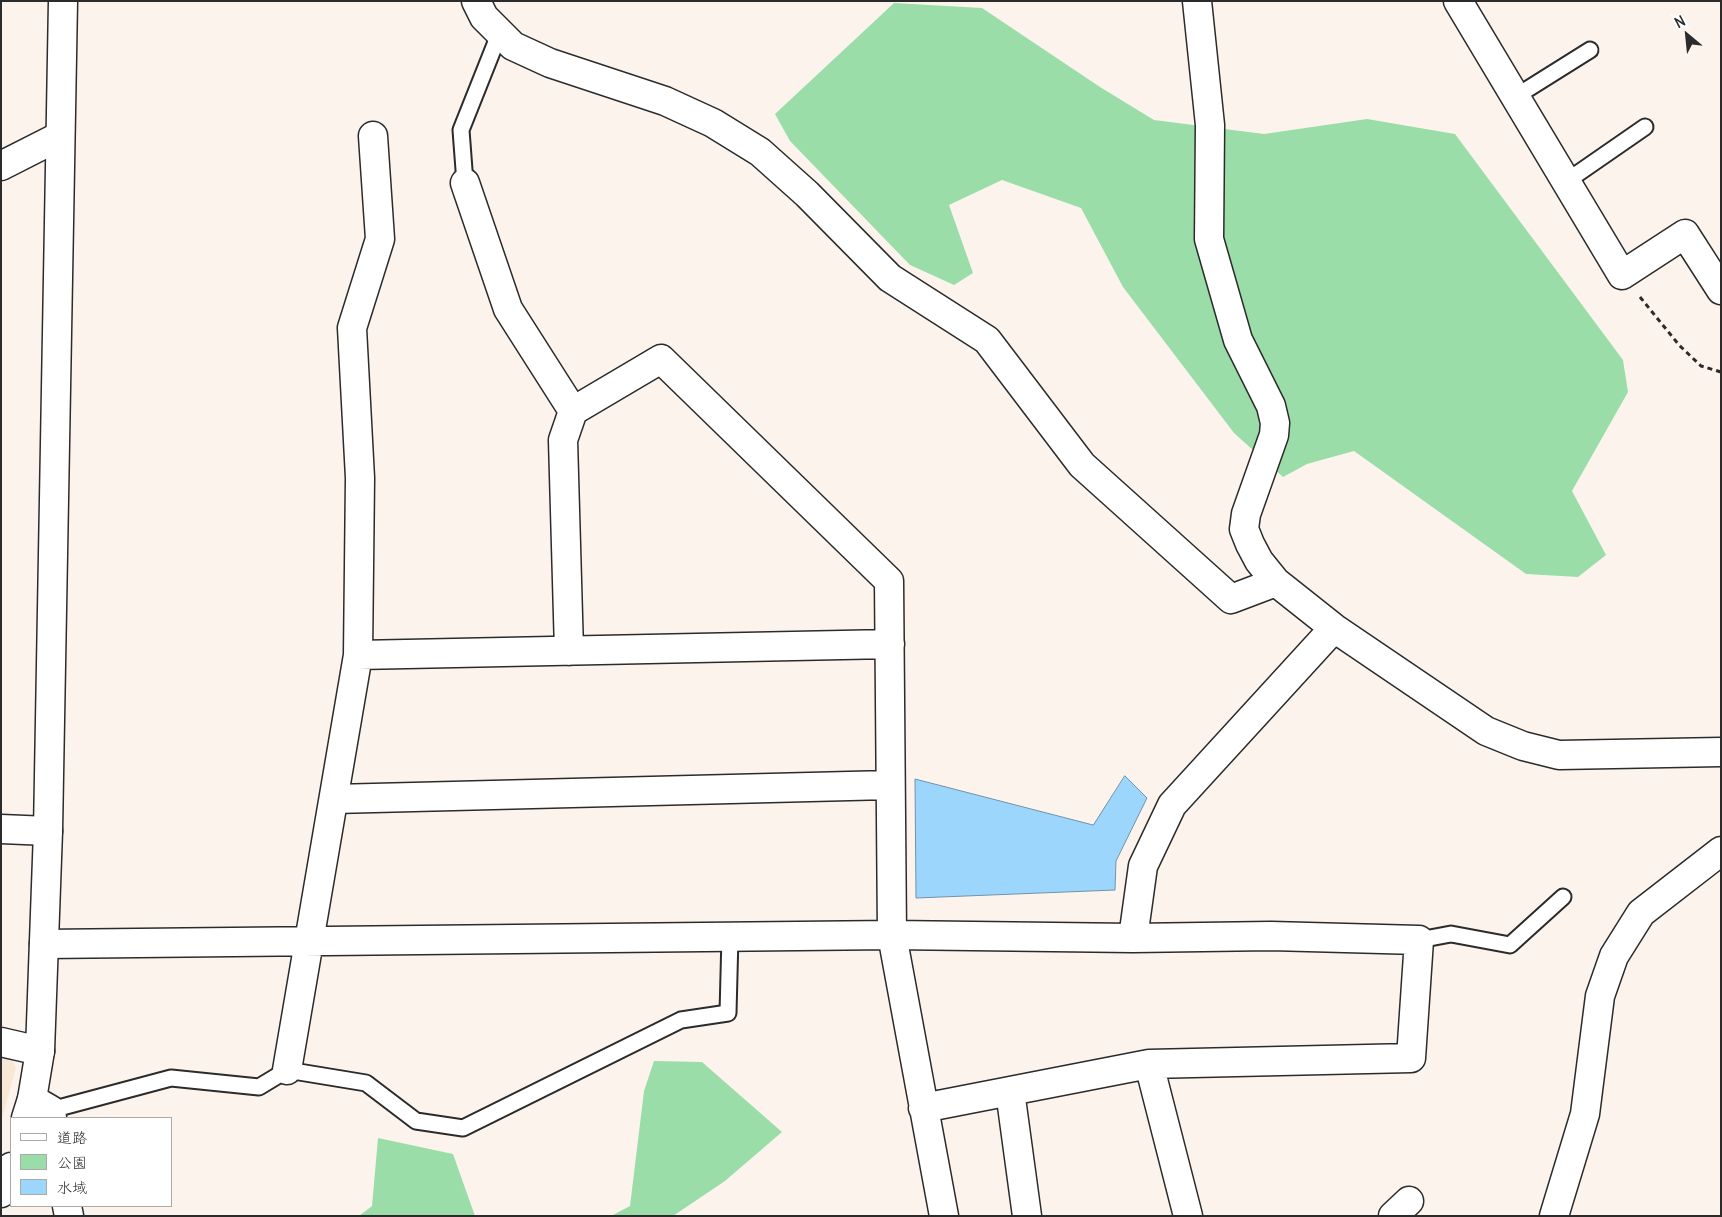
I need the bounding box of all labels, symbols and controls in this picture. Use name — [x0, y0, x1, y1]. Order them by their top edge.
north arrow — [1662, 10, 1712, 60]
text: N — [1671, 12, 1688, 32]
legend — [10, 1117, 172, 1207]
text: 道路 — [57, 1128, 87, 1147]
text: 公園 — [57, 1153, 87, 1172]
text: 水域 — [57, 1178, 87, 1197]

